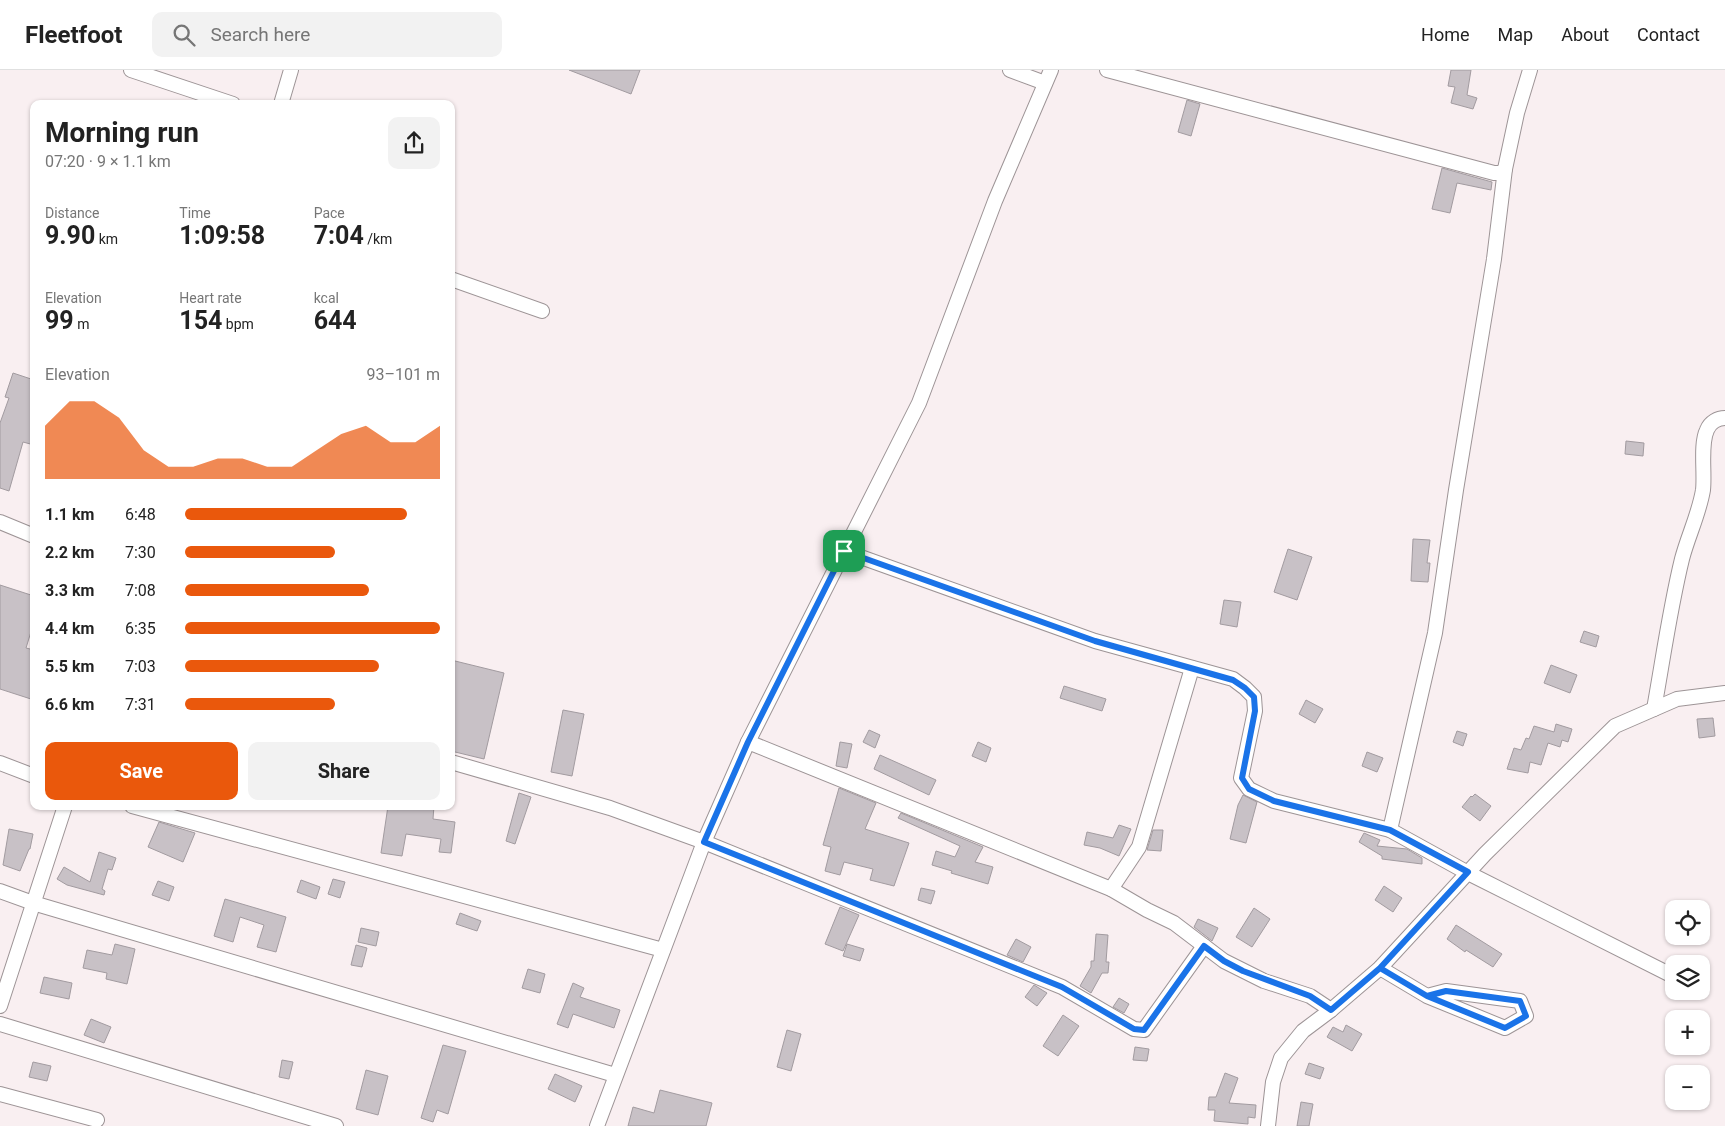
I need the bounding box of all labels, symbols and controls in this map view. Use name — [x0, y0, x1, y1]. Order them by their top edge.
search box — [152, 12, 502, 57]
text: Fleetfoot — [25, 21, 122, 49]
icon: search — [170, 21, 198, 49]
text: Search here — [210, 23, 310, 46]
text: Home — [1421, 24, 1470, 45]
text: Map — [1498, 24, 1533, 45]
text: About — [1561, 24, 1609, 45]
text: Contact — [1637, 24, 1700, 45]
text: Morning run — [45, 116, 199, 149]
button: share — [388, 117, 440, 169]
text: 07:20 · 9 × 1.1 km — [45, 152, 171, 171]
text: Distance — [45, 205, 100, 221]
text: Time — [179, 205, 211, 221]
text: Pace — [314, 205, 345, 221]
text: 9.90 — [45, 221, 95, 250]
text: 1:09:58 — [179, 221, 265, 250]
text: 7:04 — [314, 221, 364, 250]
text: km — [95, 231, 118, 247]
text: /km — [364, 231, 392, 247]
text: Elevation — [45, 290, 102, 306]
text: Heart rate — [179, 290, 242, 306]
text: kcal — [314, 290, 339, 306]
text: 99 — [45, 306, 74, 335]
text: 154 — [179, 306, 222, 335]
text: 644 — [314, 306, 357, 335]
text: m — [74, 316, 89, 332]
text: bpm — [222, 316, 254, 332]
text: Elevation — [45, 365, 110, 384]
text: 93–101 m — [367, 365, 440, 384]
text: 1.1 km — [45, 505, 94, 524]
text: 6:48 — [125, 505, 156, 524]
pin — [823, 530, 865, 572]
icon: arrive — [830, 537, 858, 565]
text: 2.2 km — [45, 543, 94, 562]
text: 7:30 — [125, 543, 156, 562]
text: 3.3 km — [45, 581, 94, 600]
text: 7:08 — [125, 581, 156, 600]
text: 4.4 km — [45, 619, 94, 638]
text: 6:35 — [125, 619, 156, 638]
text: 5.5 km — [45, 657, 94, 676]
text: 7:03 — [125, 657, 156, 676]
text: 6.6 km — [45, 695, 94, 714]
text: 7:31 — [125, 695, 156, 714]
button: Save — [45, 742, 238, 800]
button: Share — [248, 742, 440, 800]
map controls — [1665, 900, 1710, 1110]
button: locate — [1665, 900, 1710, 945]
button: layers — [1665, 955, 1710, 1000]
button: + — [1665, 1010, 1710, 1055]
button: − — [1665, 1065, 1710, 1110]

